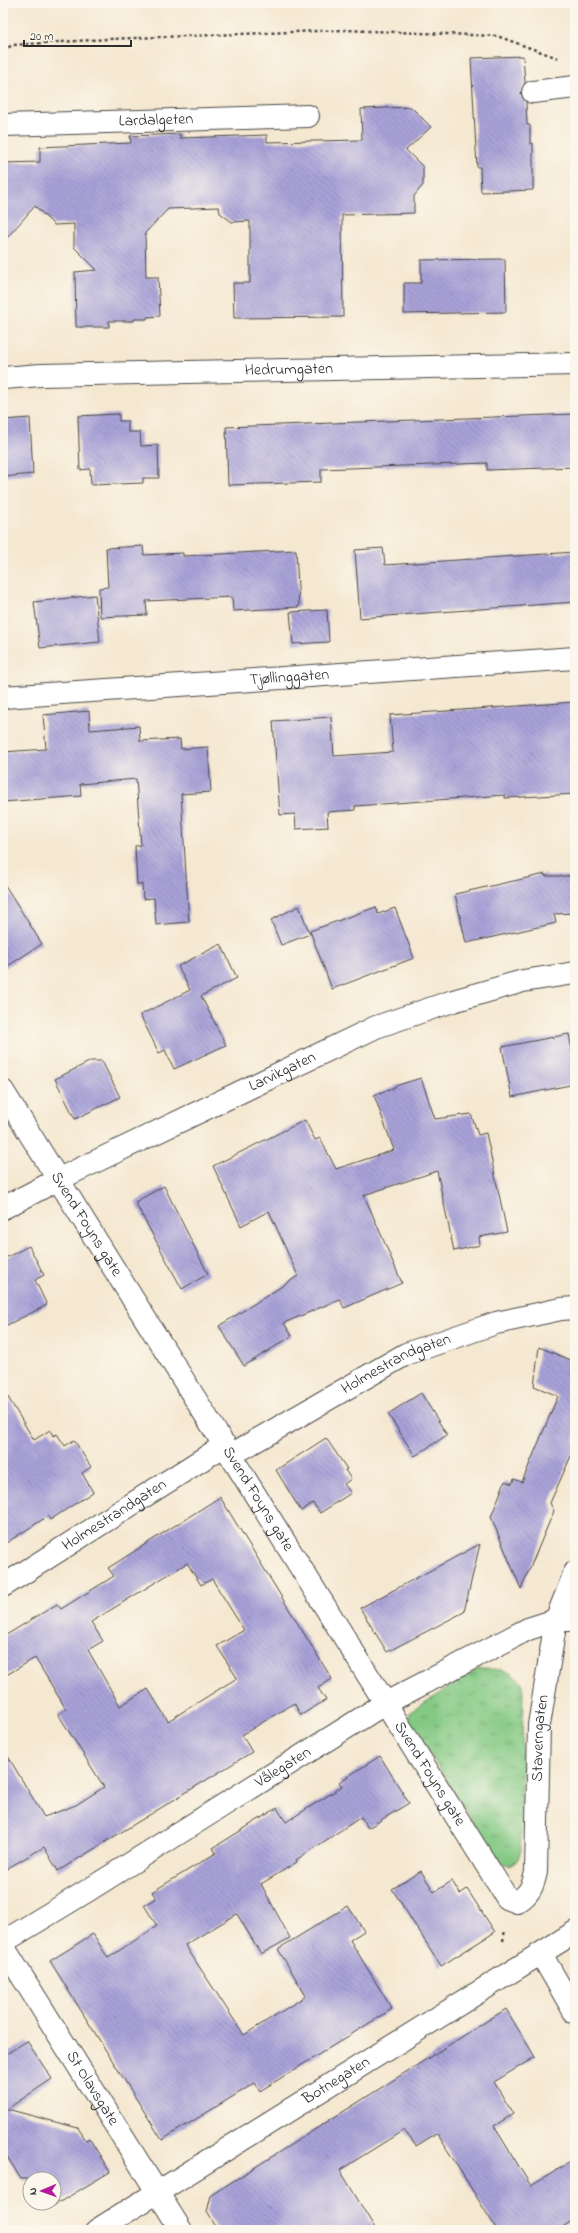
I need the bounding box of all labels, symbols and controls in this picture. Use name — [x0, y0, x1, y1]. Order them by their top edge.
scale bar — [24, 22, 131, 48]
text: 20 m — [30, 28, 53, 46]
street label: Lardalgeten — [118, 107, 194, 134]
street label: Hedrumgaten — [244, 357, 333, 383]
street label: Tjøllinggaten — [249, 663, 330, 692]
street label: Larvikgaten — [245, 1045, 320, 1098]
street label: Svend Foyns gate — [44, 1167, 128, 1282]
street label: Holmestrandgaten — [337, 1327, 454, 1401]
street label: Svend Foyns gate — [216, 1442, 300, 1557]
street label: Holmestrandgaten — [57, 1473, 172, 1557]
street label: Staverngaten — [526, 1693, 556, 1782]
street label: Svend Foyns gate — [388, 1717, 472, 1832]
street label: Vålegaten — [249, 1741, 316, 1795]
street label: St Olavsgate — [60, 2046, 125, 2131]
street label: Botnegaten — [297, 2051, 375, 2112]
north arrow — [22, 2171, 62, 2211]
text: N — [25, 2187, 41, 2195]

